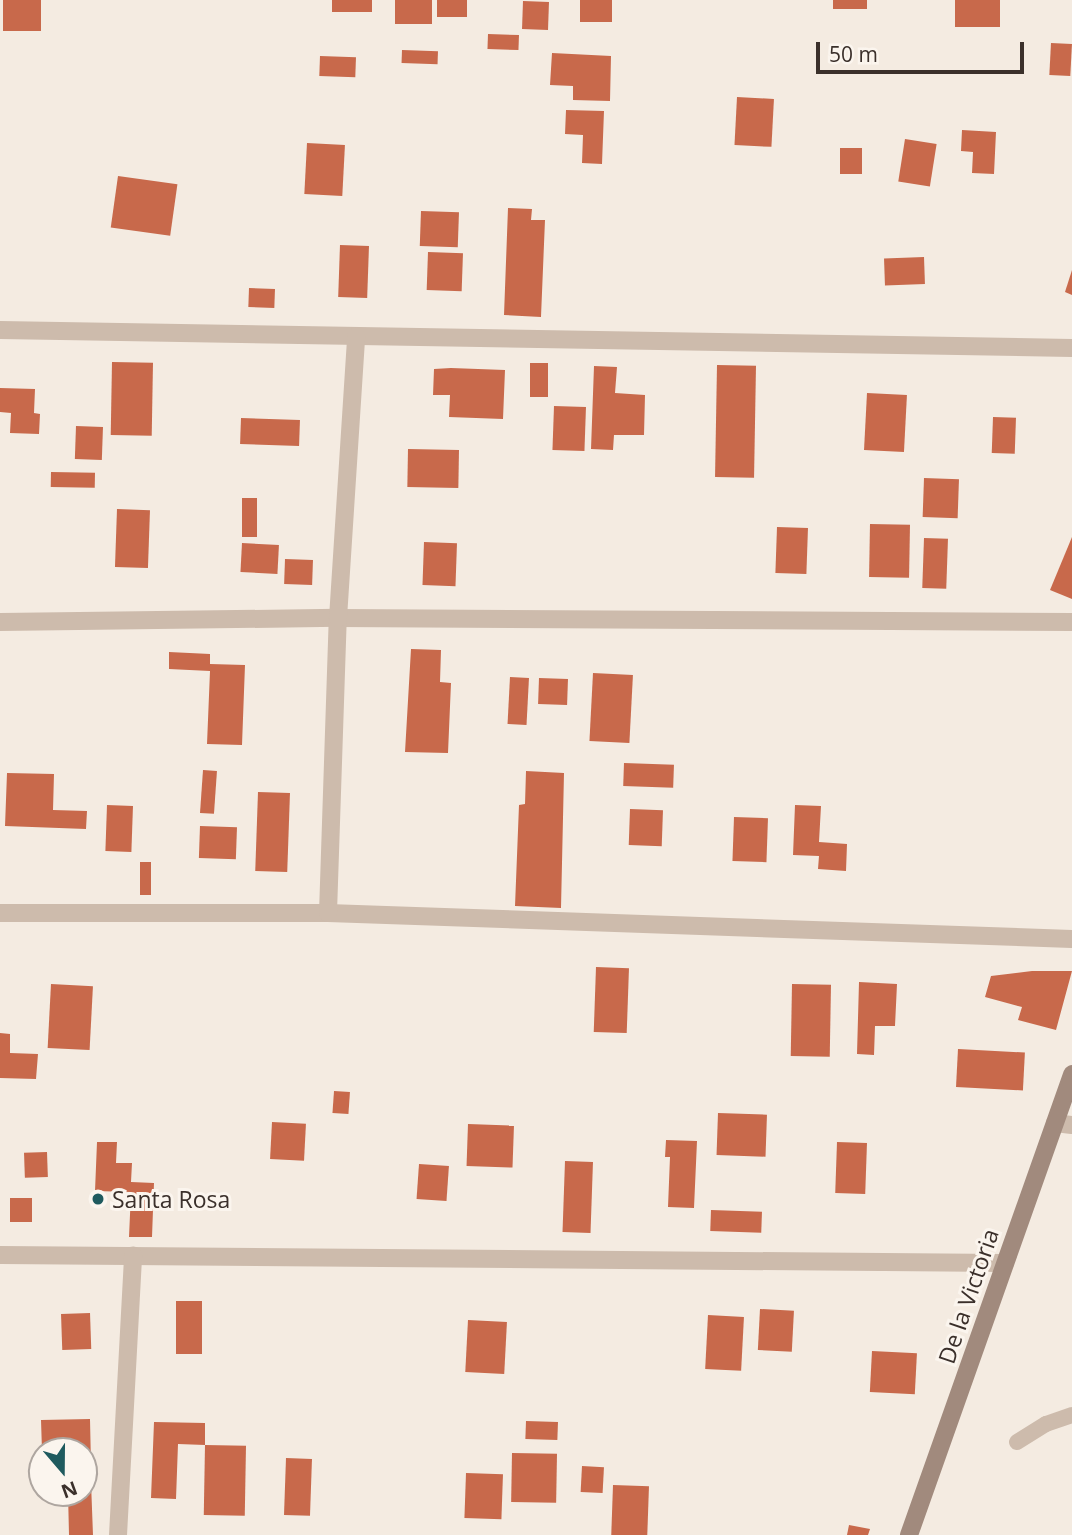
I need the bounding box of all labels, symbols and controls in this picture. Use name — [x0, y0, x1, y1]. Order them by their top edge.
scale bar — [820, 28, 1028, 72]
text: 50 m — [829, 40, 878, 68]
place label: Santa Rosa — [112, 1185, 230, 1213]
marker: Santa Rosa — [90, 1191, 106, 1207]
street label: De la Victoria — [932, 1225, 1004, 1367]
north arrow — [28, 1437, 98, 1507]
text: N — [58, 1475, 81, 1505]

